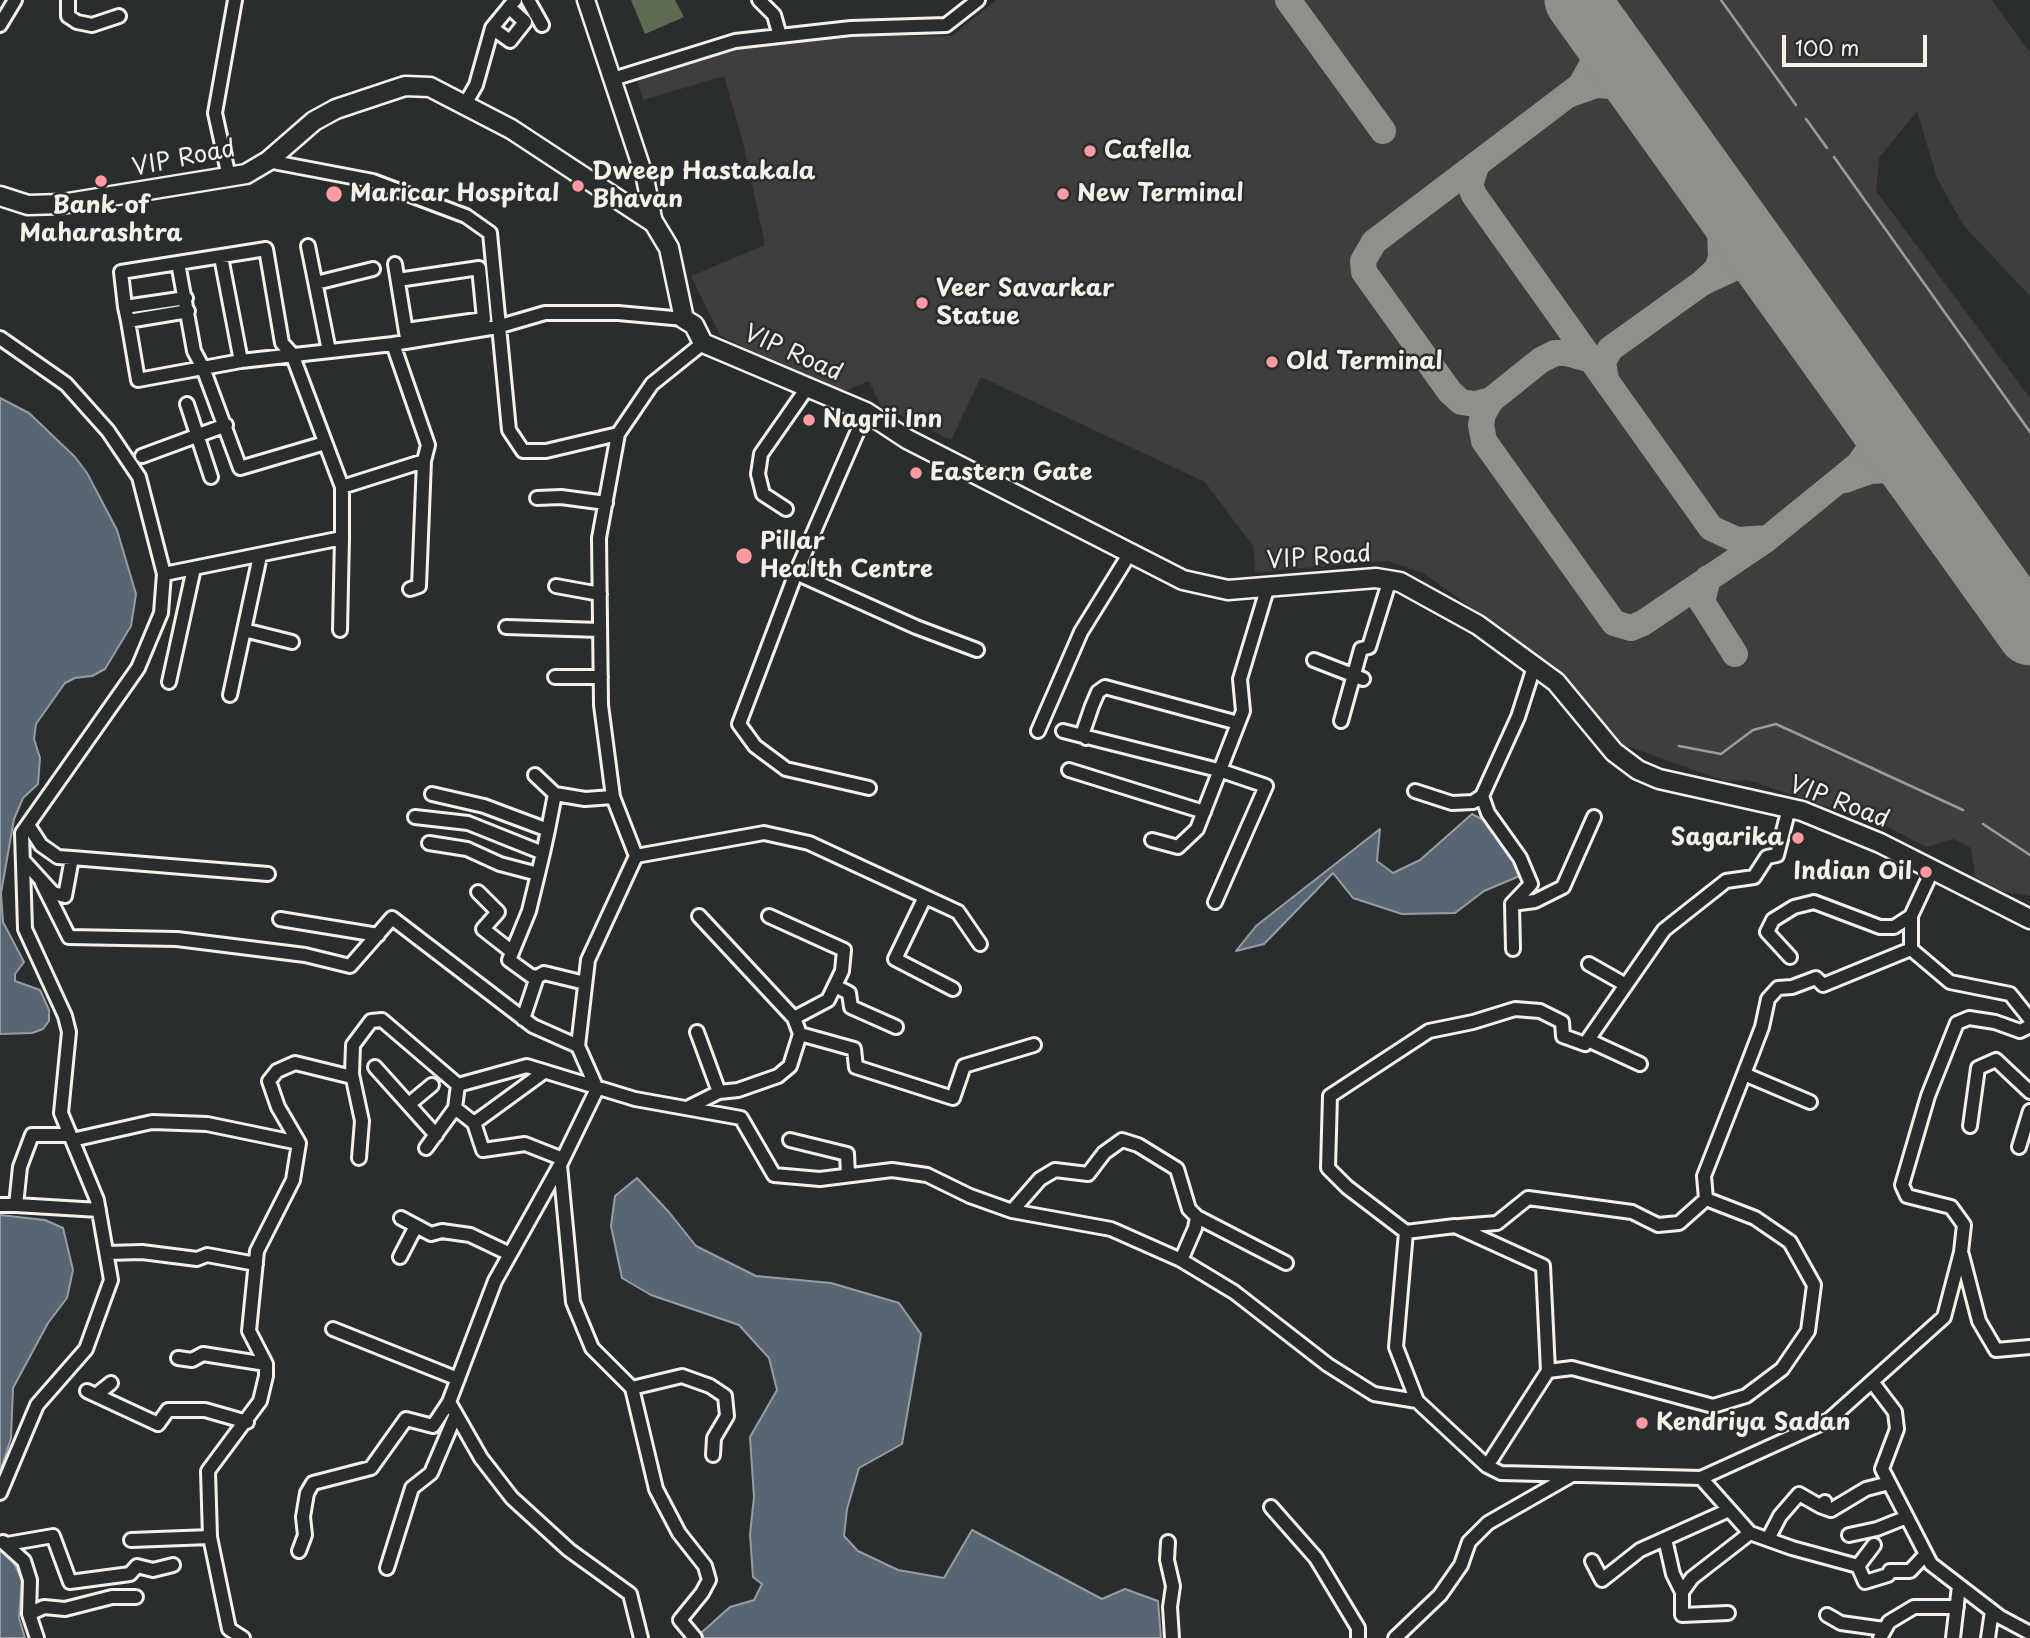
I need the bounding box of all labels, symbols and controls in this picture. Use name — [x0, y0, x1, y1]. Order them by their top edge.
scale bar — [1785, 21, 1930, 65]
text: 100 m — [1795, 31, 1859, 63]
street label: VIP Road — [130, 135, 238, 183]
place label: Cafella — [1104, 137, 1191, 165]
marker: Cafella — [1082, 143, 1098, 159]
place label: Dweep Hastakala Bhavan — [592, 158, 815, 214]
marker: Bank of Maharashtra — [93, 173, 109, 189]
marker: Dweep Hastakala Bhavan — [570, 178, 586, 194]
place label: Maricar Hospital — [350, 180, 559, 208]
place label: New Terminal — [1077, 180, 1243, 208]
marker: Maricar Hospital — [324, 184, 344, 204]
marker: New Terminal — [1055, 186, 1071, 202]
place label: Bank of Maharashtra — [19, 192, 183, 248]
place label: Veer Savarkar Statue — [936, 275, 1114, 331]
marker: Veer Savarkar Statue — [914, 295, 930, 311]
street label: VIP Road — [739, 320, 847, 388]
place label: Old Terminal — [1286, 348, 1442, 376]
marker: Old Terminal — [1264, 354, 1280, 370]
place label: Nagrii Inn — [823, 406, 942, 434]
marker: Nagrii Inn — [801, 412, 817, 428]
place label: Eastern Gate — [930, 459, 1093, 487]
marker: Eastern Gate — [908, 465, 924, 481]
place label: Pillar Health Centre — [760, 528, 933, 584]
street label: VIP Road — [1266, 540, 1372, 576]
marker: Pillar Health Centre — [734, 546, 754, 566]
street label: VIP Road — [1785, 771, 1893, 835]
place label: Sagarika — [1671, 824, 1784, 852]
marker: Sagarika — [1790, 830, 1806, 846]
place label: Indian Oil — [1793, 858, 1912, 886]
marker: Indian Oil — [1918, 864, 1934, 880]
place label: Kendriya Sadan — [1656, 1409, 1851, 1437]
marker: Kendriya Sadan — [1634, 1415, 1650, 1431]

